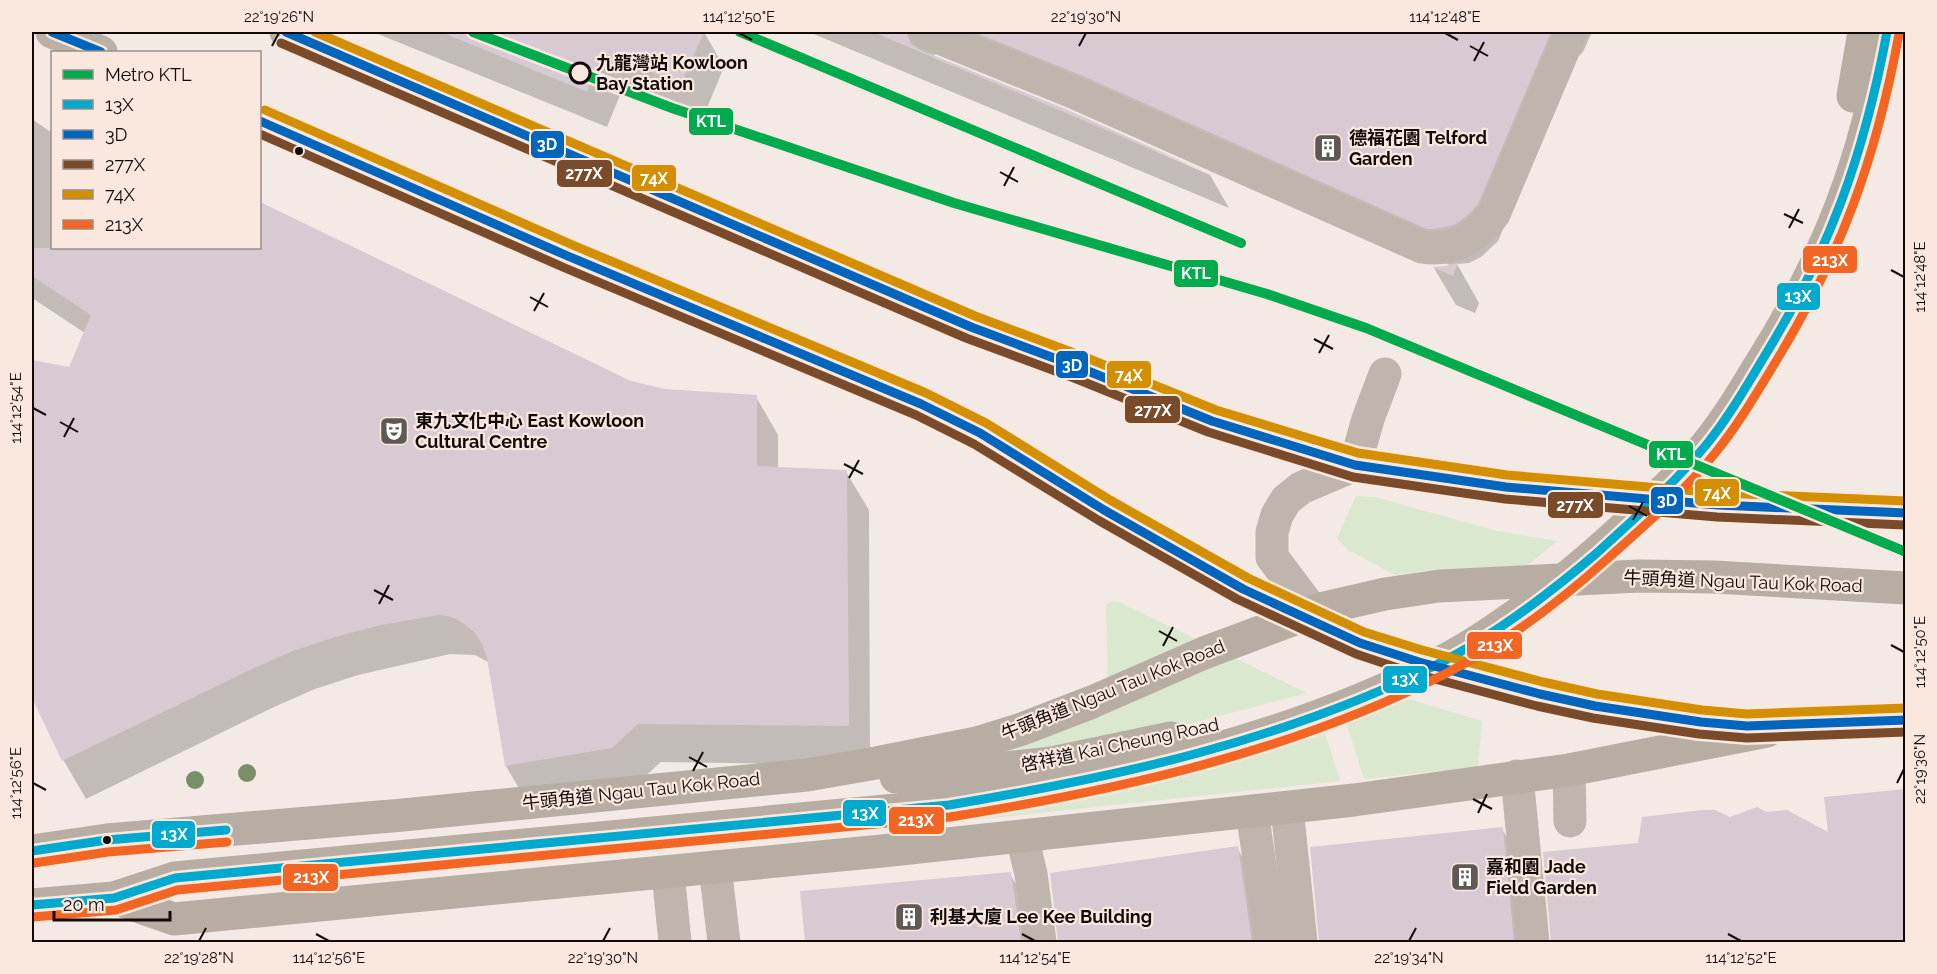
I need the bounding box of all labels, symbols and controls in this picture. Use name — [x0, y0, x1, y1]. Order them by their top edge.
text: 22°19'26"N — [244, 8, 314, 26]
text: 114°12'50"E — [703, 8, 775, 26]
text: 22°19'30"N — [1051, 8, 1121, 26]
text: 114°12'48"E — [1409, 8, 1481, 26]
legend — [51, 51, 261, 249]
place label: 九龍灣站 Kowloon Bay Station — [596, 52, 748, 94]
marker: 九龍灣站 Kowloon Bay Station — [569, 62, 591, 84]
text: Metro KTL — [105, 64, 192, 85]
text: 13X — [105, 94, 134, 115]
line badge: KTL — [688, 107, 734, 136]
text: KTL — [696, 112, 727, 131]
text: 3D — [105, 124, 128, 145]
place label: 德福花園 Telford Garden — [1349, 127, 1487, 169]
line badge: 3D — [530, 130, 565, 159]
building icon: 德福花園 Telford Garden — [1312, 132, 1344, 164]
text: 3D — [537, 135, 557, 154]
unlabelled marker — [293, 145, 305, 157]
text: 277X — [105, 154, 146, 175]
line badge: 277X — [556, 159, 613, 188]
text: 277X — [565, 164, 603, 183]
line badge: 74X — [631, 164, 677, 192]
text: 74X — [640, 169, 669, 188]
text: 74X — [105, 184, 136, 205]
text: 213X — [105, 214, 144, 235]
text: 114°12'48"E — [1911, 241, 1929, 313]
line badge: 213X — [1802, 245, 1858, 274]
text: 213X — [1812, 251, 1849, 270]
line badge: KTL — [1173, 259, 1219, 288]
text: KTL — [1181, 264, 1212, 283]
line badge: 13X — [1776, 282, 1821, 311]
text: 13X — [1784, 287, 1812, 306]
line badge: 3D — [1055, 350, 1089, 379]
text: 3D — [1062, 356, 1082, 375]
line badge: 74X — [1106, 360, 1152, 389]
text: 74X — [1115, 366, 1144, 385]
text: 114°12'54"E — [7, 372, 25, 444]
line badge: 277X — [1124, 395, 1181, 424]
text: 277X — [1134, 401, 1172, 420]
place label: 東九文化中心 East Kowloon Cultural Centre — [415, 410, 644, 452]
theatre icon: 東九文化中心 East Kowloon Cultural Centre — [378, 415, 410, 447]
line badge: KTL — [1648, 440, 1694, 469]
text: KTL — [1656, 445, 1687, 464]
line badge: 74X — [1694, 478, 1740, 507]
text: 74X — [1703, 484, 1732, 503]
line badge: 3D — [1650, 486, 1684, 515]
line badge: 277X — [1547, 491, 1604, 519]
text: 3D — [1657, 491, 1677, 510]
text: 277X — [1556, 496, 1594, 515]
street label: 牛頭角道 Ngau Tau Kok Road — [1623, 567, 1863, 596]
text: 114°12'50"E — [1911, 616, 1929, 688]
line badge: 213X — [1466, 631, 1523, 660]
street label: 牛頭角道 Ngau Tau Kok Road — [998, 635, 1228, 744]
text: 213X — [1477, 636, 1514, 655]
line badge: 13X — [1382, 665, 1428, 694]
text: 13X — [1391, 670, 1419, 689]
street label: 啓祥道 Kai Cheung Road — [1019, 713, 1221, 776]
text: 22°19'36"N — [1911, 734, 1929, 804]
text: 114°12'56"E — [7, 747, 25, 819]
street label: 牛頭角道 Ngau Tau Kok Road — [521, 768, 761, 813]
line badge: 13X — [842, 799, 887, 827]
text: 13X — [851, 804, 879, 823]
line badge: 213X — [888, 806, 945, 835]
text: 213X — [898, 811, 935, 830]
line badge: 13X — [151, 820, 196, 849]
text: 13X — [160, 825, 188, 844]
unlabelled marker — [101, 834, 113, 846]
place label: 嘉和園 Jade Field Garden — [1486, 856, 1597, 898]
building icon: 嘉和園 Jade Field Garden — [1449, 861, 1481, 893]
line badge: 213X — [282, 863, 339, 892]
text: 213X — [293, 868, 330, 887]
scale bar — [54, 884, 170, 922]
text: 20 m — [63, 894, 105, 915]
building icon: 利基大廈 Lee Kee Building — [893, 901, 925, 933]
place label: 利基大廈 Lee Kee Building — [930, 906, 1152, 927]
text: 22°19'28"N — [164, 949, 234, 967]
text: 114°12'56"E — [293, 949, 365, 967]
text: 22°19'30"N — [568, 949, 638, 967]
text: 114°12'54"E — [999, 949, 1071, 967]
text: 22°19'34"N — [1374, 949, 1444, 967]
text: 114°12'52"E — [1705, 949, 1777, 967]

